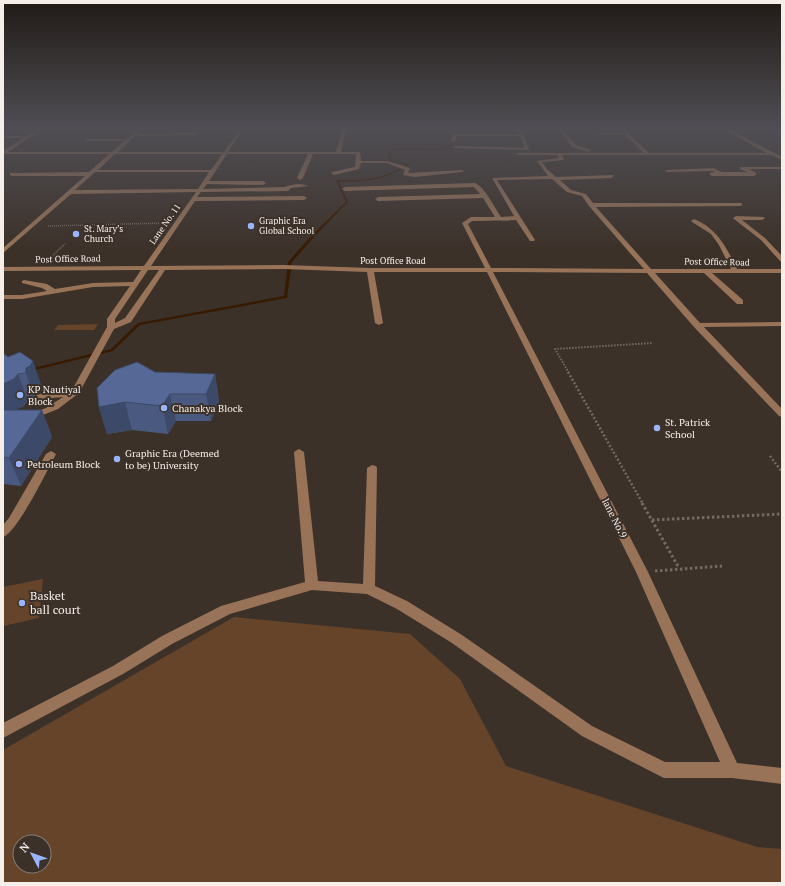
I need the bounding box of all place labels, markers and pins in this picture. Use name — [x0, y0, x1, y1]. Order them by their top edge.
place label: Graphic Era Global School — [259, 215, 314, 237]
marker: Graphic Era Global School — [246, 221, 256, 231]
place label: St. Mary’s Church — [84, 223, 123, 245]
marker: St. Mary’s Church — [71, 229, 81, 239]
place label: KP Nautiyal Block — [28, 383, 81, 408]
marker: KP Nautiyal Block — [15, 390, 25, 400]
place label: Chanakya Block — [172, 402, 243, 415]
marker: Chanakya Block — [159, 403, 169, 413]
place label: St. Patrick School — [665, 416, 711, 441]
marker: St. Patrick School — [652, 423, 662, 433]
place label: Graphic Era (Deemed to be) University — [125, 447, 220, 472]
marker: Graphic Era (Deemed to be) University — [112, 454, 122, 464]
place label: Petroleum Block — [27, 458, 101, 471]
marker: Petroleum Block — [14, 459, 24, 469]
place label: Basket ball court — [30, 588, 81, 617]
marker: Basket ball court — [17, 598, 27, 608]

